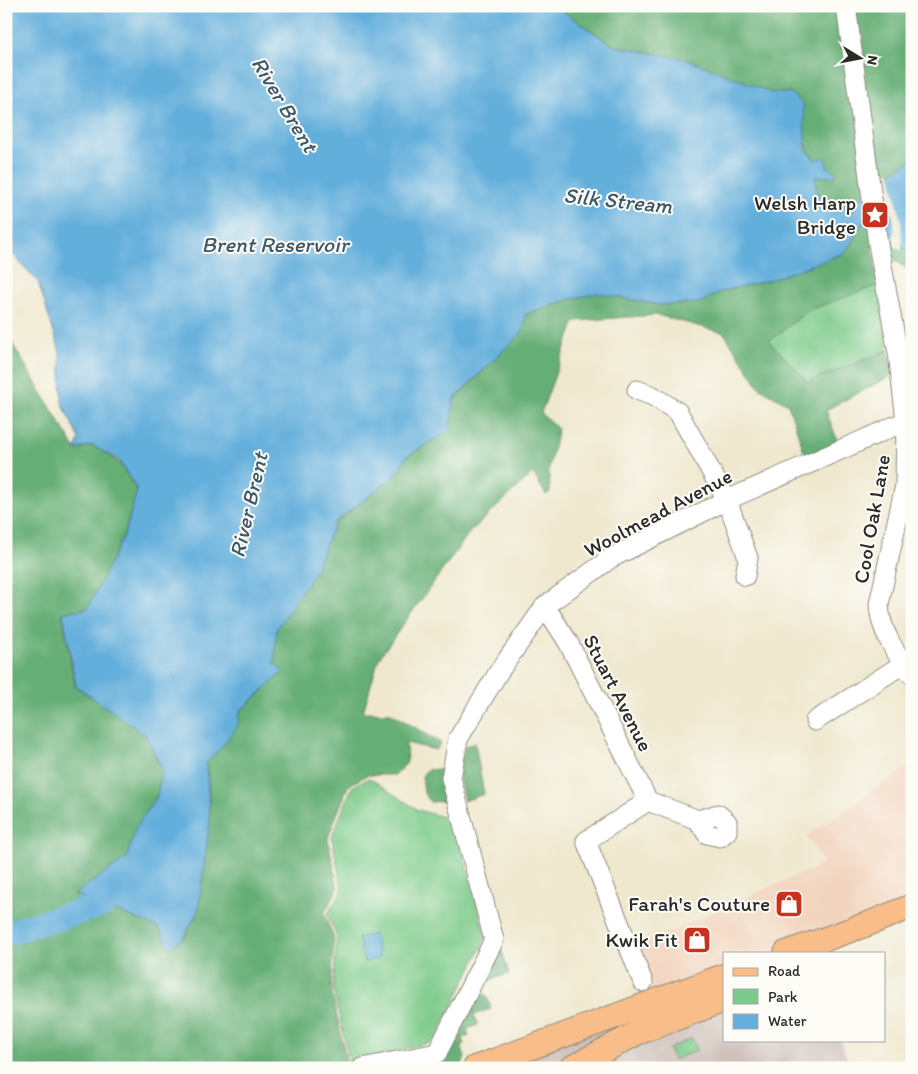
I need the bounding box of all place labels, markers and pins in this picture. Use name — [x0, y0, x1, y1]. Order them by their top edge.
place label: Welsh Harp Bridge — [754, 190, 856, 239]
place icon: Welsh Harp Bridge — [860, 200, 890, 230]
shop icon: Farah's Couture — [774, 889, 804, 919]
place label: Farah's Couture — [628, 891, 770, 916]
shop icon: Kwik Fit — [682, 925, 712, 955]
place label: Kwik Fit — [606, 927, 678, 952]

